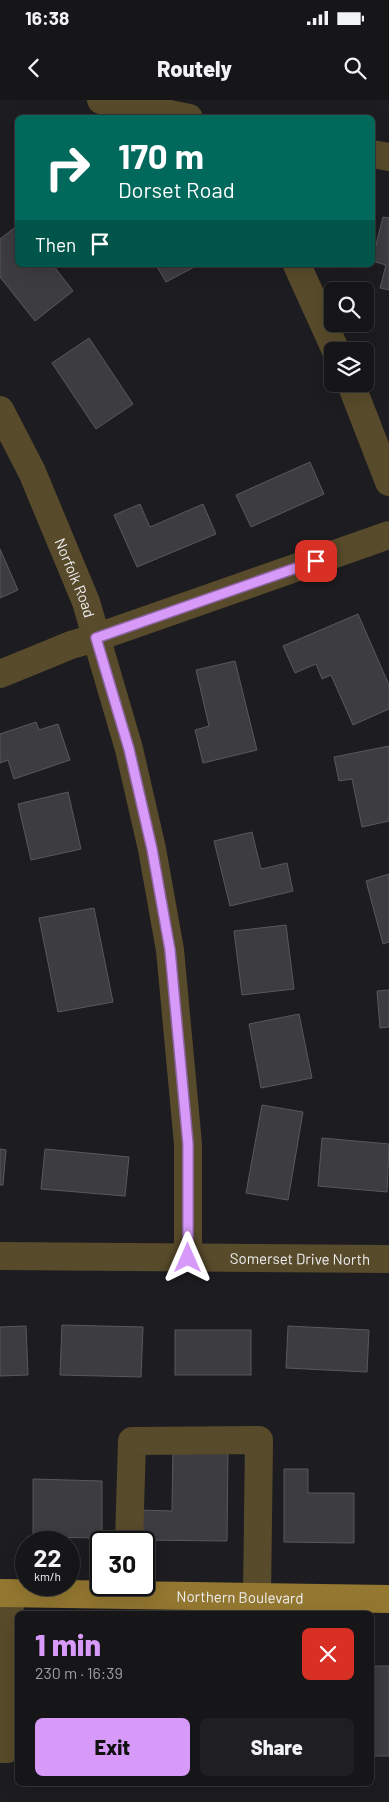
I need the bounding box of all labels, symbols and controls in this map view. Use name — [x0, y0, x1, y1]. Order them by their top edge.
text: 16:38 — [25, 6, 69, 29]
icon: back — [20, 54, 48, 82]
icon: search — [341, 54, 369, 82]
text: Routely — [157, 55, 232, 81]
text: 170 m — [118, 134, 204, 176]
icon: right — [35, 135, 100, 200]
text: Dorset Road — [118, 176, 235, 202]
icon: arrive — [86, 230, 114, 258]
text: Then — [35, 233, 76, 256]
map controls — [324, 282, 374, 392]
button: search — [324, 282, 374, 332]
button: layers — [324, 342, 374, 392]
street label: Norfolk Road — [51, 535, 99, 619]
pin — [295, 540, 337, 582]
icon: arrive — [302, 547, 330, 575]
position arrow — [161, 1231, 213, 1283]
street label: Somerset Drive North — [230, 1249, 370, 1268]
speed limit sign: 30 — [90, 1531, 155, 1596]
text: 22 — [33, 1542, 62, 1572]
text: km/h — [34, 1569, 61, 1583]
street label: Northern Boulevard — [176, 1587, 304, 1607]
text: 1 min — [35, 1626, 101, 1662]
button: close — [302, 1628, 354, 1680]
text: 230 m · 16:39 — [35, 1663, 123, 1682]
button: Exit — [35, 1718, 190, 1776]
button: Share — [200, 1718, 354, 1776]

